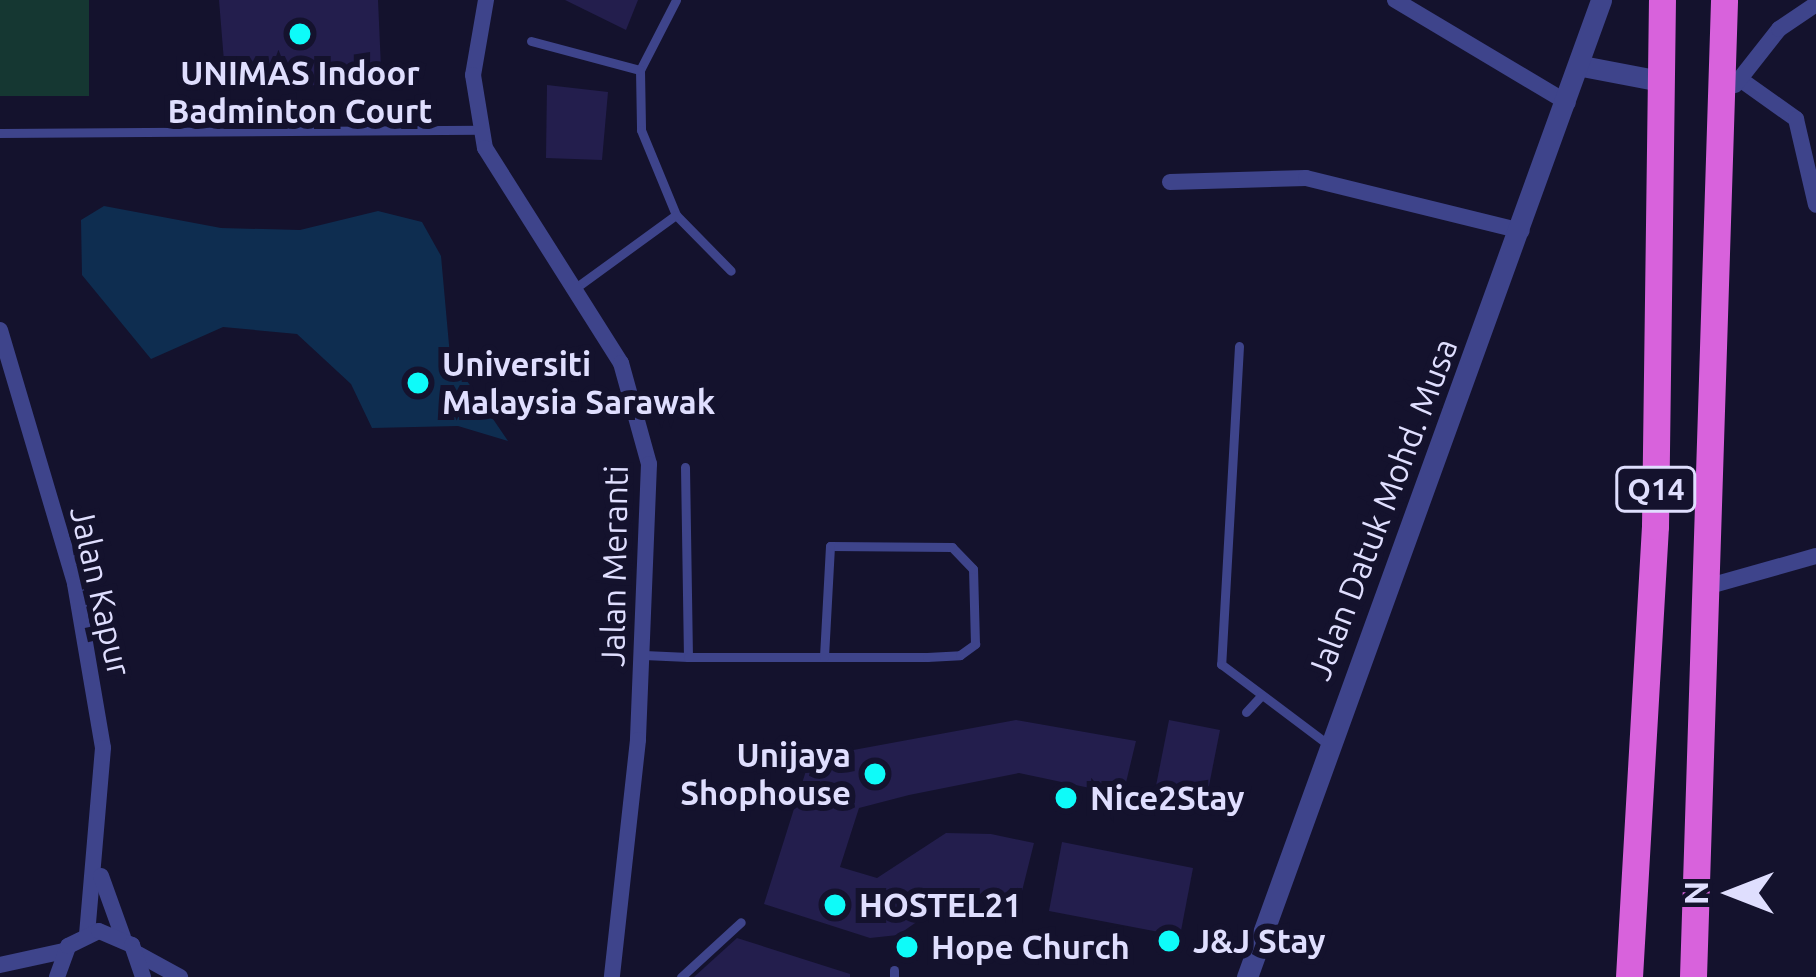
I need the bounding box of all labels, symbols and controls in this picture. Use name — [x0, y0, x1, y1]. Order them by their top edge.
marker: UNIMAS Indoor Badminton Court — [287, 21, 313, 47]
place label: UNIMAS Indoor Badminton Court — [168, 53, 432, 131]
street label: Jalan Datuk Mohd. Musa — [1299, 333, 1465, 685]
place label: Universiti Malaysia Sarawak — [442, 344, 715, 422]
marker: Universiti Malaysia Sarawak — [405, 370, 431, 396]
street label: Jalan Meranti — [592, 465, 636, 667]
road number: Q14 — [1614, 465, 1698, 513]
street label: Jalan Kapur — [62, 502, 140, 680]
place label: Unijaya Shophouse — [680, 735, 851, 813]
marker: Unijaya Shophouse — [862, 761, 888, 787]
place label: Nice2Stay — [1090, 778, 1245, 818]
marker: Nice2Stay — [1053, 785, 1079, 811]
north arrow — [1672, 833, 1792, 953]
text: N — [1677, 881, 1714, 905]
place label: HOSTEL21 — [859, 885, 1022, 925]
marker: HOSTEL21 — [822, 892, 848, 918]
place label: J&J Stay — [1193, 921, 1326, 961]
place label: Hope Church — [931, 927, 1130, 967]
marker: J&J Stay — [1156, 928, 1182, 954]
marker: Hope Church — [894, 934, 920, 960]

